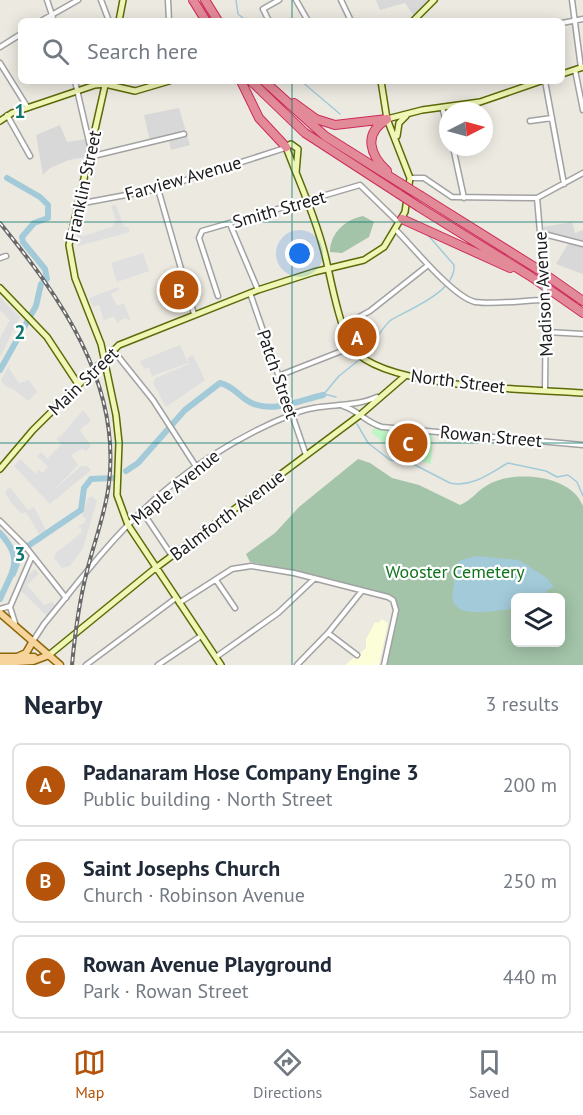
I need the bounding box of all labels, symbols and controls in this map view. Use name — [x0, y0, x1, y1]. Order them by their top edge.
search box — [18, 18, 565, 84]
icon: search — [39, 35, 72, 68]
text: Search here — [87, 37, 198, 65]
text: 1 — [14, 98, 26, 124]
north arrow — [439, 102, 493, 156]
street label: Franklin Street — [60, 128, 106, 244]
street label: Farview Avenue — [122, 150, 244, 206]
street label: Smith Street — [230, 185, 328, 233]
street label: Madison Avenue — [528, 231, 558, 357]
your location — [285, 239, 314, 268]
pin: B — [160, 268, 198, 312]
pin: A — [338, 314, 376, 360]
text: 2 — [14, 319, 26, 345]
street label: Patch Street — [252, 326, 304, 422]
street label: Main Street — [43, 342, 123, 420]
street label: North Street — [409, 364, 507, 398]
pin: C — [388, 420, 428, 466]
street label: Rowan Street — [439, 420, 543, 452]
street label: Maple Avenue — [126, 444, 224, 530]
street label: Balmforth Avenue — [165, 464, 289, 566]
text: 3 — [14, 541, 26, 567]
park label: Wooster Cemetery — [385, 560, 525, 583]
map controls — [511, 593, 565, 647]
button: layers — [511, 593, 565, 647]
text: Nearby — [24, 688, 102, 721]
text: 3 results — [486, 691, 559, 717]
text: Padanaram Hose Company Engine 3 — [83, 758, 419, 786]
text: A — [39, 772, 52, 798]
text: 200 m — [503, 772, 557, 798]
text: Public building · North Street — [83, 786, 332, 812]
text: Saint Josephs Church — [83, 854, 280, 882]
text: B — [40, 868, 51, 894]
text: 250 m — [503, 868, 557, 894]
text: Church · Robinson Avenue — [83, 882, 305, 908]
text: Rowan Avenue Playground — [83, 950, 332, 978]
text: C — [40, 964, 51, 990]
text: 440 m — [503, 964, 557, 990]
text: Park · Rowan Street — [83, 978, 249, 1004]
tab: Map — [73, 1046, 106, 1102]
tab: Directions — [253, 1046, 322, 1102]
tab: Saved — [469, 1046, 510, 1102]

